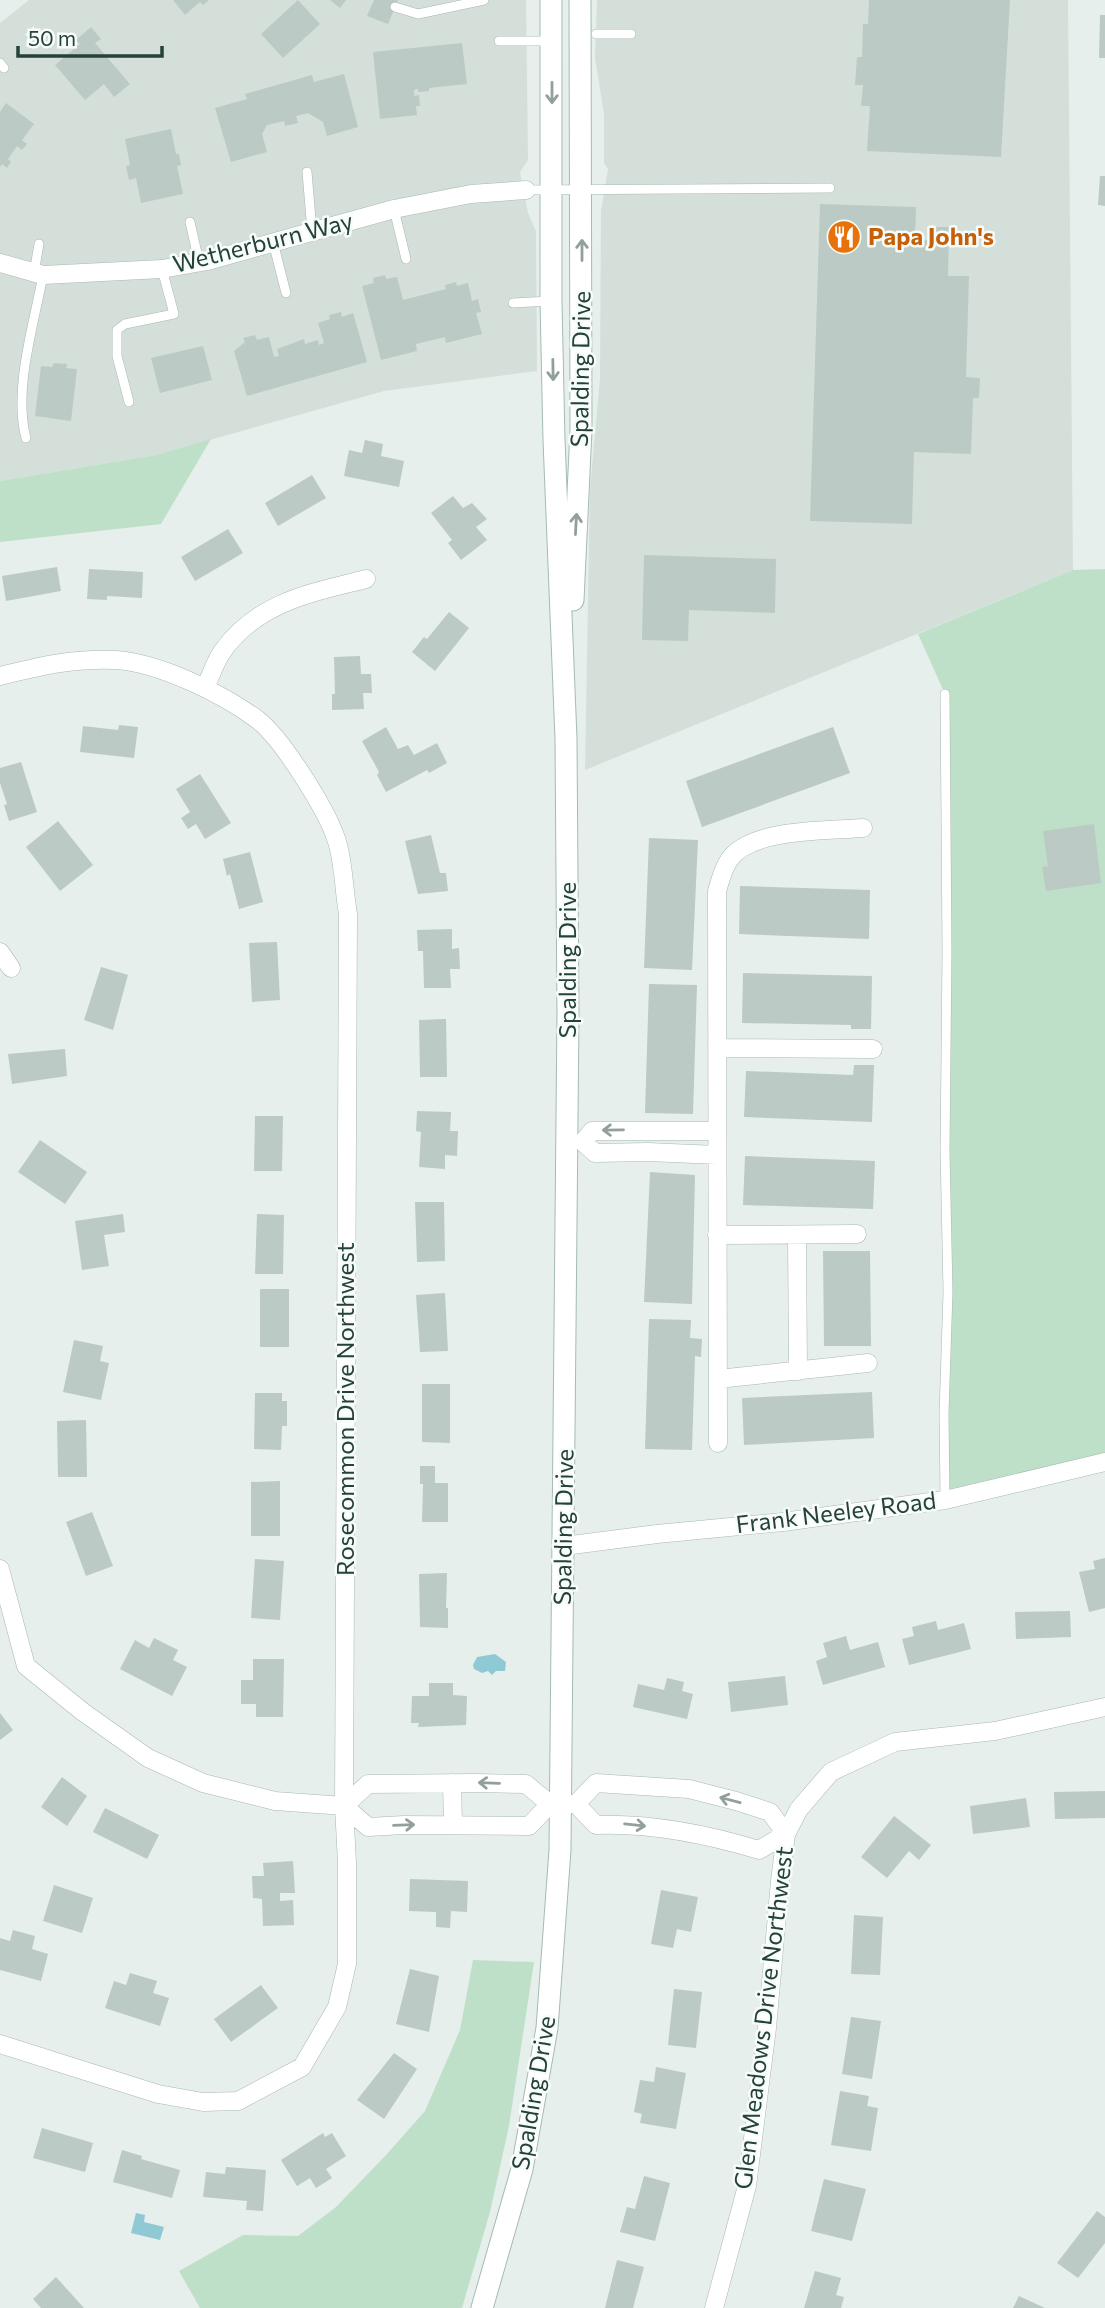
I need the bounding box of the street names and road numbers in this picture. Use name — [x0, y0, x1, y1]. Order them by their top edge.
street label: Wetherburn Way — [170, 205, 356, 278]
street label: Spalding Drive — [564, 291, 595, 447]
street label: Spalding Drive — [552, 882, 581, 1038]
street label: Rosecommon Drive Northwest — [330, 1242, 359, 1576]
street label: Spalding Drive — [547, 1449, 578, 1605]
street label: Frank Neeley Road — [734, 1485, 938, 1538]
street label: Glen Meadows Drive Northwest — [727, 1845, 798, 2191]
street label: Spalding Drive — [505, 2013, 560, 2172]

